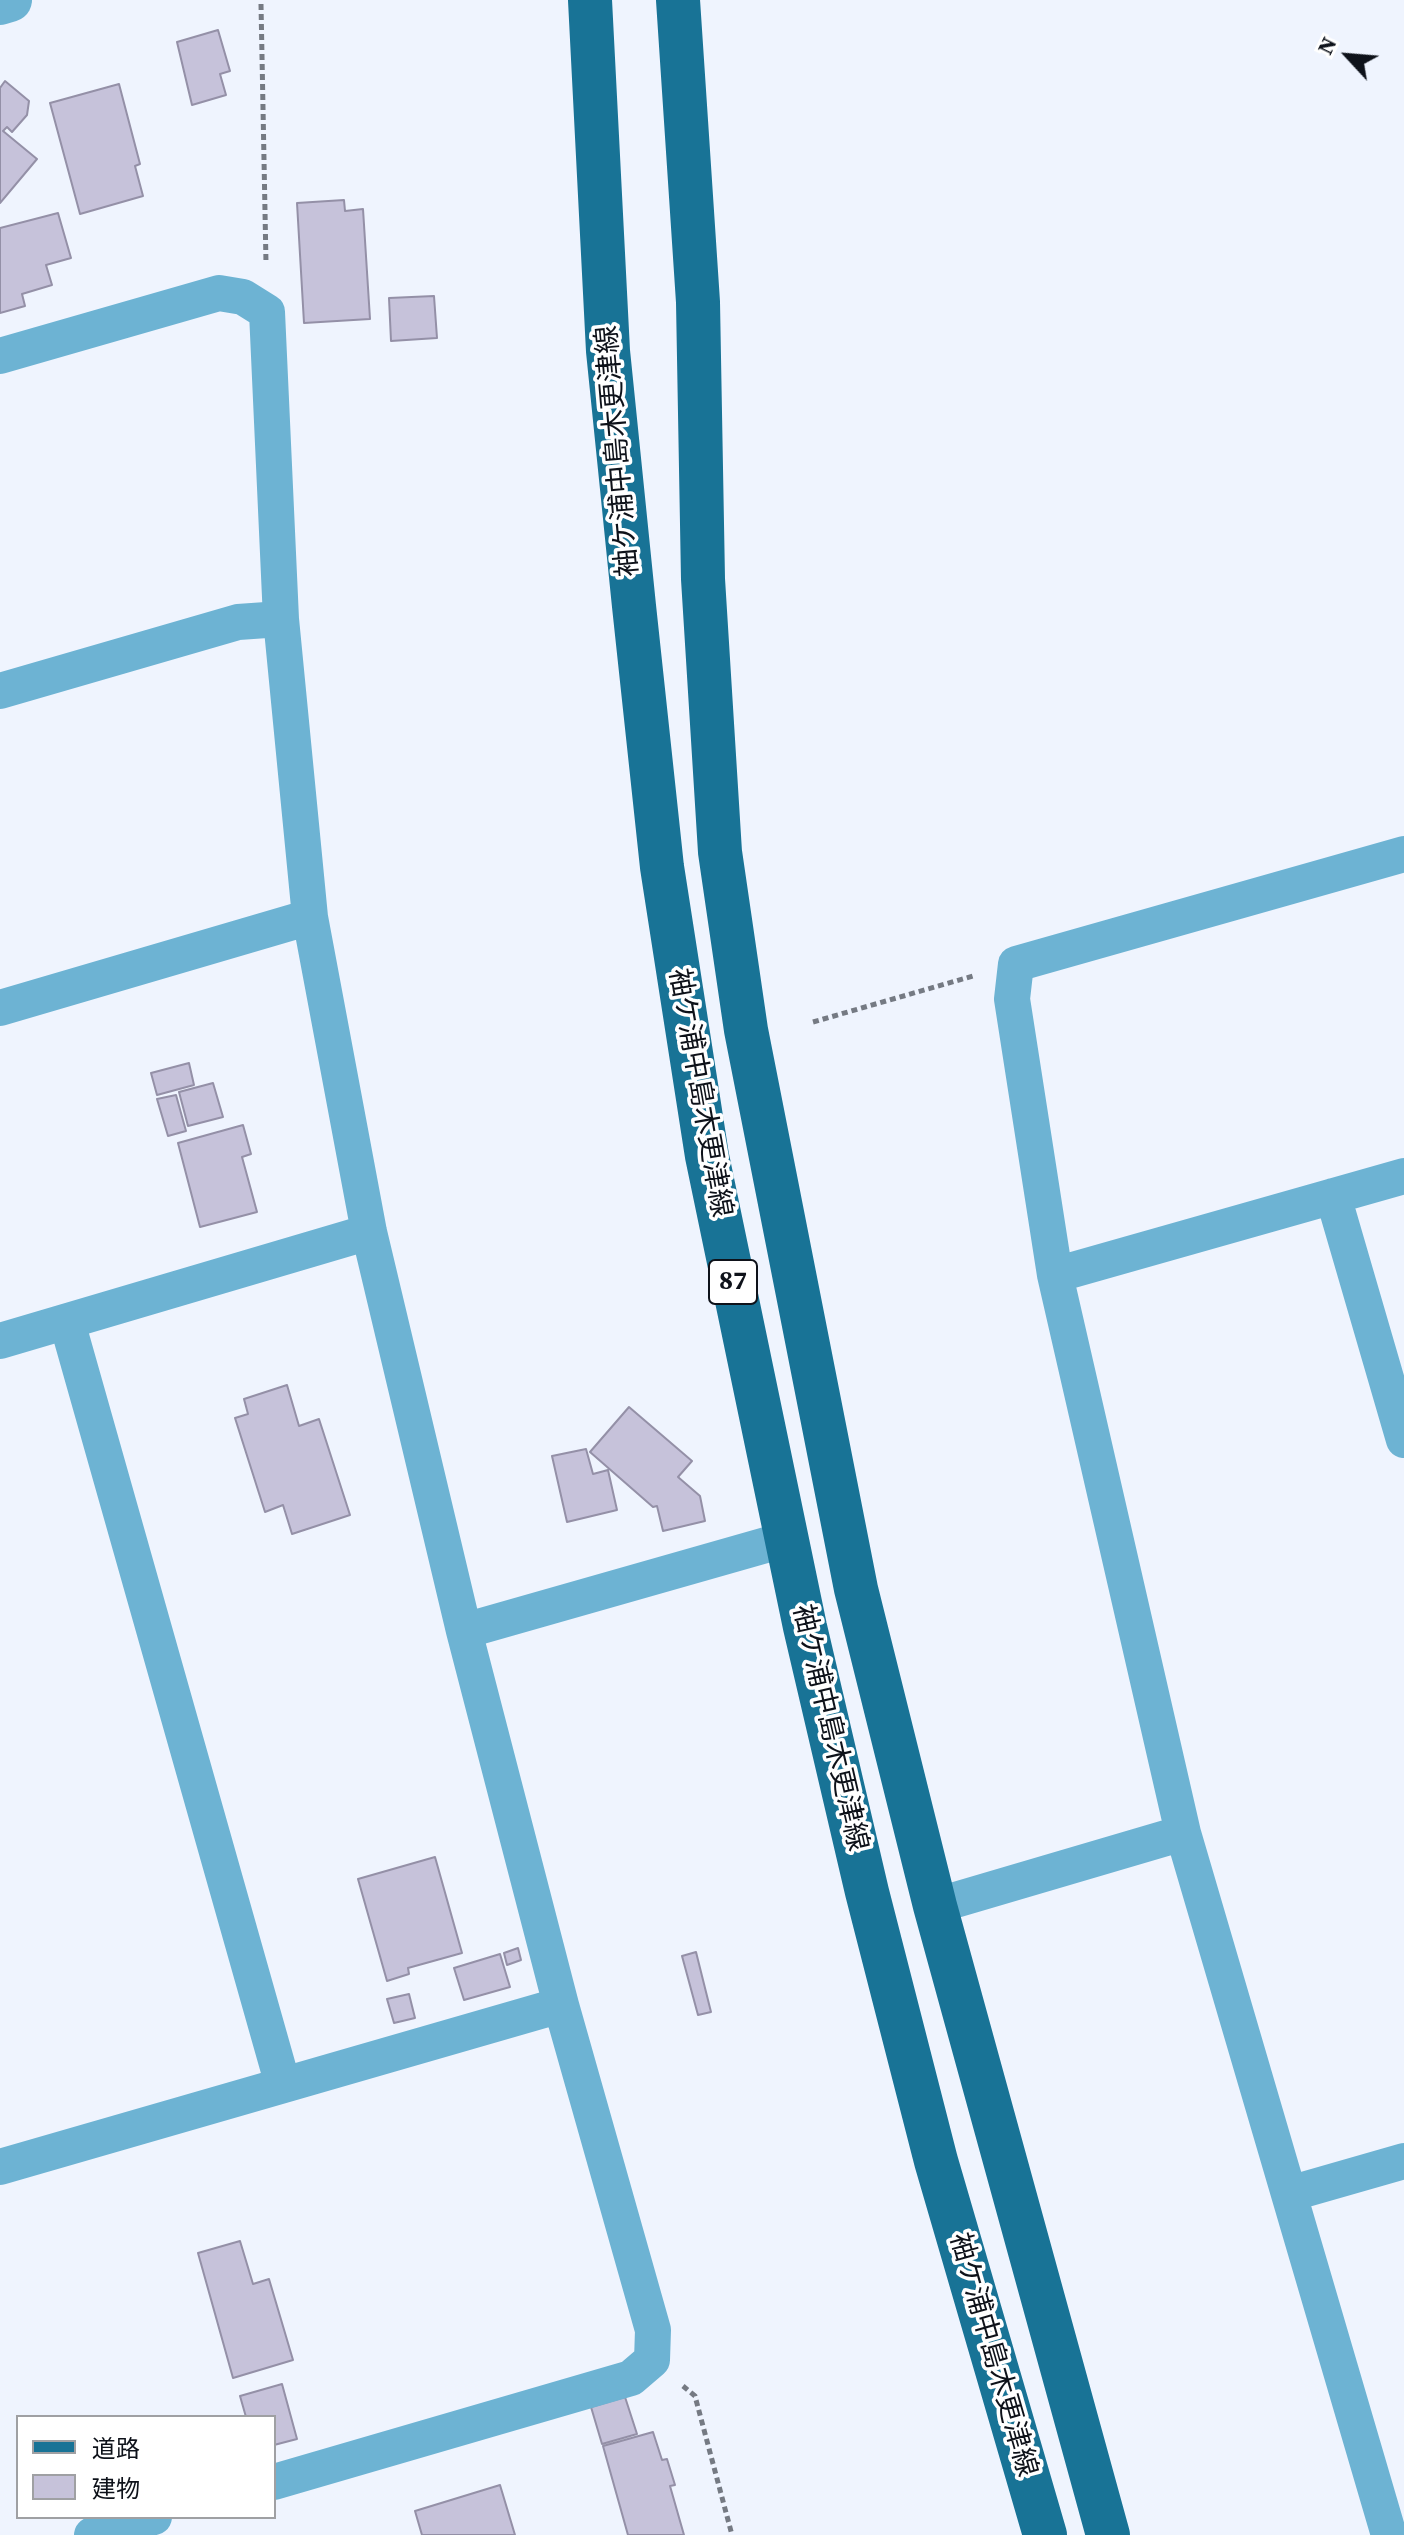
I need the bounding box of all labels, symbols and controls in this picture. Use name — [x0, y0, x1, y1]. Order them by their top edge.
north arrow — [1308, 16, 1388, 96]
text: N — [1309, 32, 1343, 59]
street label: 袖ケ浦中島木更津線 — [591, 324, 647, 578]
street label: 袖ケ浦中島木更津線 — [661, 966, 737, 1220]
road number: 87 — [709, 1260, 757, 1304]
street label: 袖ケ浦中島木更津線 — [784, 1601, 874, 1855]
street label: 袖ケ浦中島木更津線 — [941, 2229, 1043, 2481]
legend — [16, 2415, 276, 2519]
text: 道路 — [92, 2432, 140, 2465]
text: 建物 — [92, 2472, 140, 2505]

